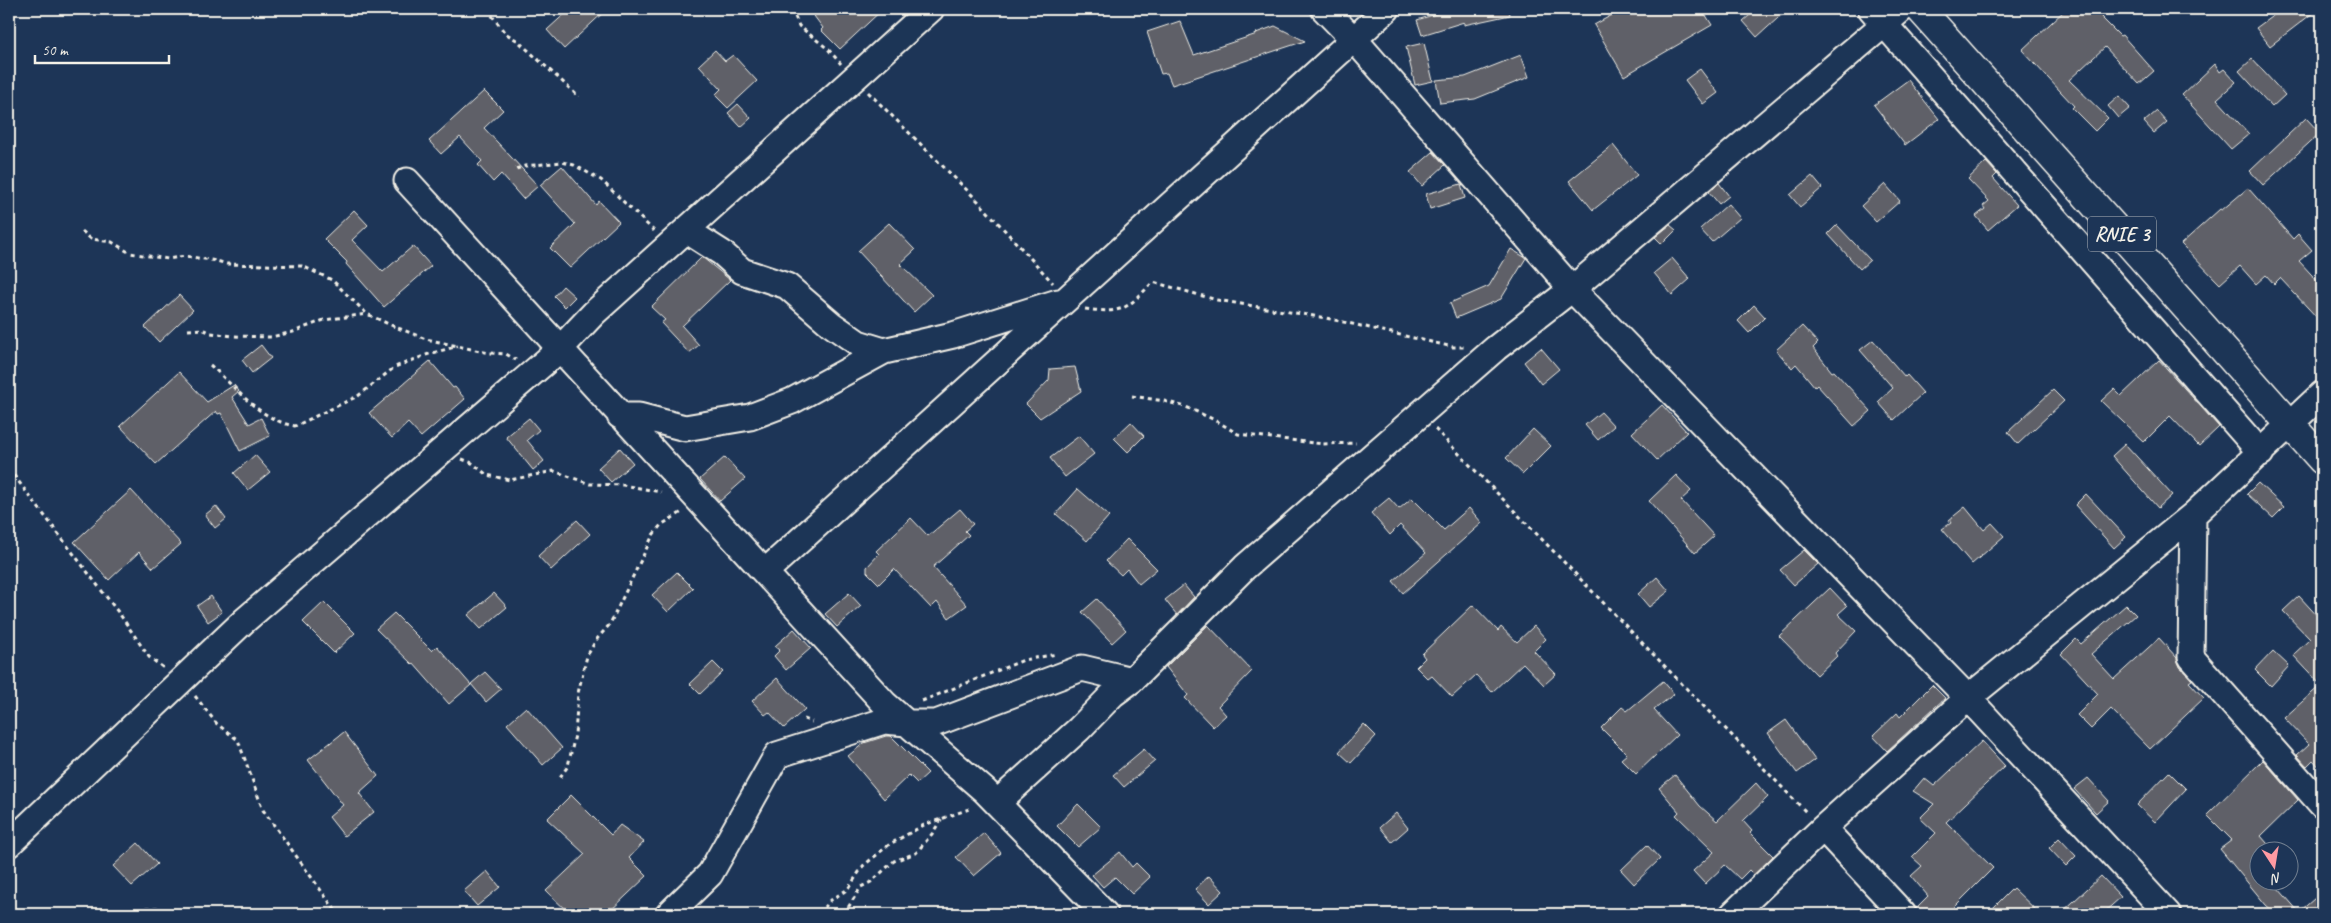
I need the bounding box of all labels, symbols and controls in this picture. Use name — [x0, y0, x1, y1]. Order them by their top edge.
scale bar — [35, 32, 169, 64]
text: 50 m — [42, 41, 69, 60]
road number: RNIE 3 — [2088, 216, 2156, 252]
north arrow — [2248, 840, 2298, 890]
text: N — [2268, 869, 2283, 888]

